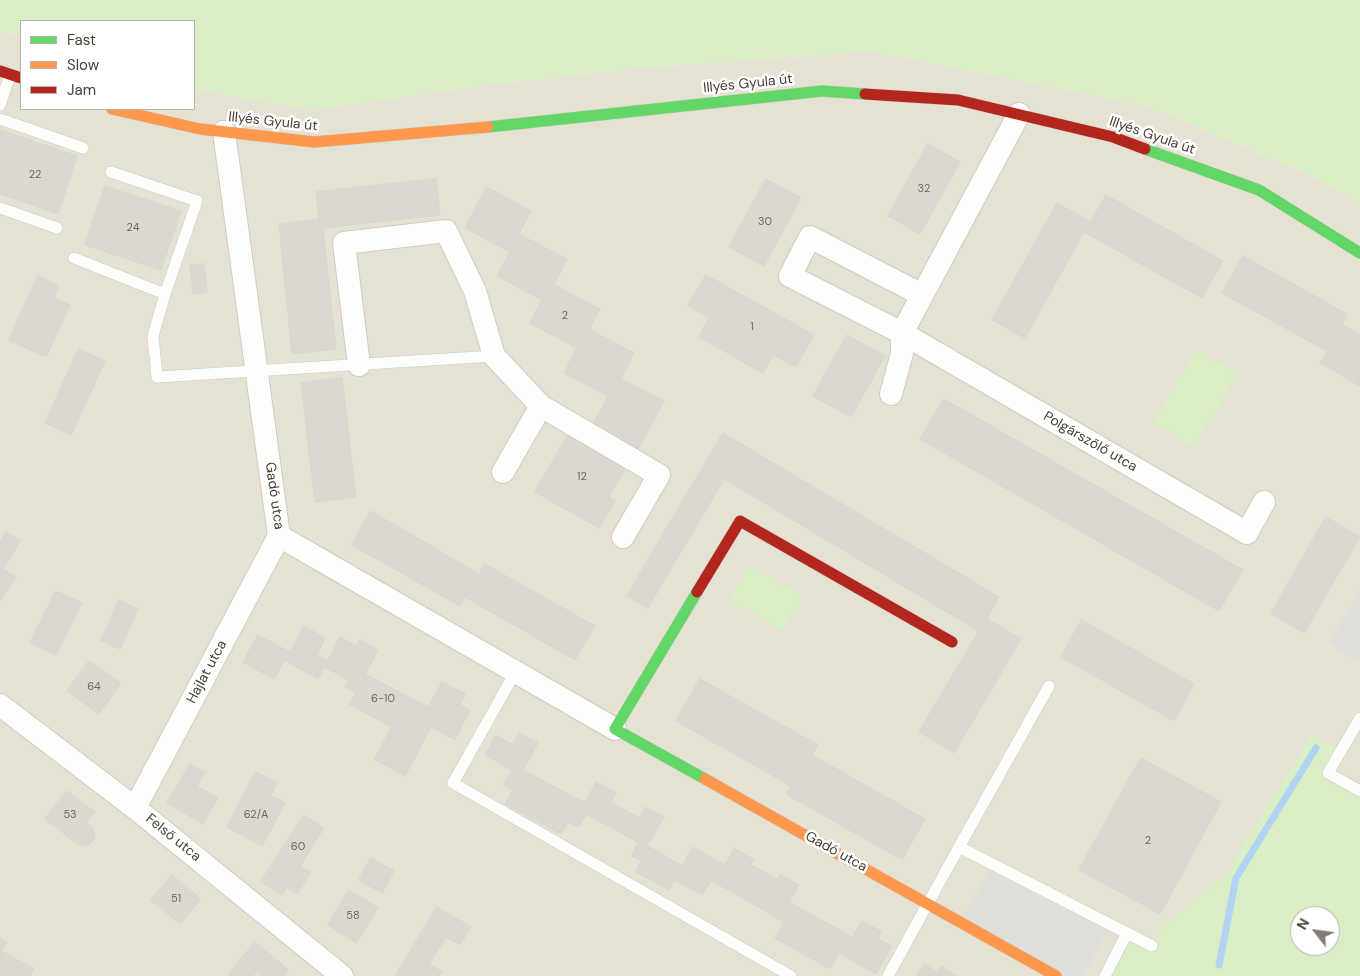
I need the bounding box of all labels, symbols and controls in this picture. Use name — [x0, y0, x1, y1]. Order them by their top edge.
legend — [20, 20, 195, 110]
text: Fast — [67, 30, 96, 50]
text: Slow — [67, 55, 99, 75]
street label: Illyés Gyula út — [702, 71, 794, 97]
text: Jam — [67, 80, 96, 100]
street label: Illyés Gyula út — [227, 109, 319, 135]
street label: Illyés Gyula út — [1107, 113, 1197, 159]
house number: 22 — [29, 168, 41, 182]
house number: 32 — [918, 182, 930, 196]
house number: 30 — [758, 215, 772, 229]
house number: 24 — [127, 221, 139, 235]
house number: 2 — [562, 309, 568, 323]
house number: 1 — [750, 320, 754, 334]
street label: Polgárszőlő utca — [1040, 408, 1140, 476]
street label: Gadó utca — [261, 461, 287, 531]
house number: 12 — [577, 470, 587, 484]
street label: Hajlat utca — [183, 637, 231, 707]
house number: 64 — [87, 680, 101, 694]
house number: 6-10 — [371, 692, 395, 706]
house number: 53 — [63, 808, 77, 822]
house number: 62/A — [244, 808, 268, 822]
street label: Felső utca — [142, 811, 204, 865]
street label: Gadó utca — [802, 828, 870, 876]
house number: 2 — [1145, 834, 1151, 848]
house number: 60 — [291, 840, 305, 854]
house number: 51 — [171, 892, 181, 906]
north arrow — [1290, 906, 1340, 956]
house number: 58 — [346, 909, 360, 923]
text: N — [1293, 915, 1313, 933]

